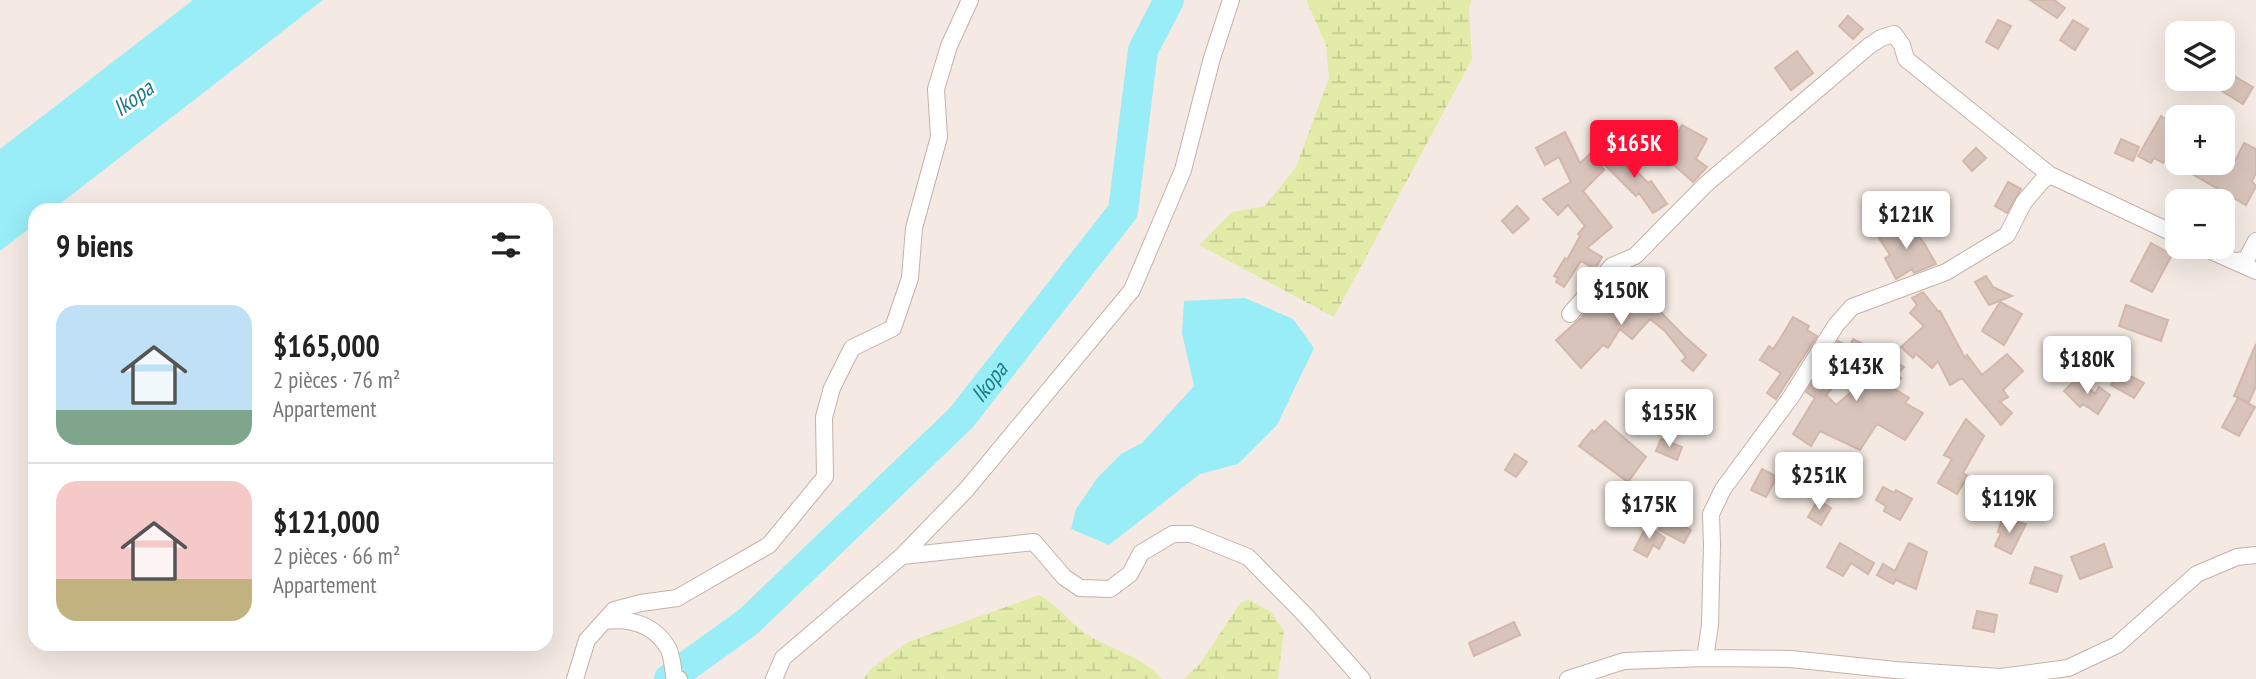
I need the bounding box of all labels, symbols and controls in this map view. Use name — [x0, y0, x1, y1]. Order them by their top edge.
map controls — [2165, 21, 2235, 259]
button: layers — [2165, 21, 2235, 91]
water label: Ikopa — [107, 72, 160, 122]
button: + — [2165, 105, 2235, 175]
pin: $165K — [1585, 120, 1683, 180]
text: $165K — [1606, 128, 1662, 157]
button: − — [2165, 189, 2235, 259]
pin: $121K — [1857, 191, 1955, 251]
text: $121K — [1878, 199, 1934, 228]
text: 9 biens — [56, 226, 133, 265]
icon: filters — [487, 226, 525, 264]
pin: $150K — [1572, 268, 1670, 327]
text: $150K — [1593, 275, 1649, 304]
text: $165,000 — [273, 326, 380, 365]
icon: home — [112, 333, 196, 417]
pin: $180K — [2038, 336, 2136, 396]
pin: $143K — [1807, 344, 1905, 403]
text: $180K — [2059, 344, 2115, 373]
text: $143K — [1828, 351, 1884, 380]
water label: Ikopa — [964, 354, 1015, 408]
text: 2 pièces · 76 m² — [273, 365, 400, 394]
pin: $155K — [1620, 390, 1718, 449]
text: Appartement — [273, 394, 376, 423]
text: $155K — [1641, 397, 1697, 426]
pin: $251K — [1770, 452, 1868, 512]
text: $251K — [1791, 460, 1847, 489]
pin: $119K — [1960, 476, 2058, 535]
pin: $175K — [1600, 482, 1698, 541]
text: $119K — [1981, 483, 2037, 512]
text: $175K — [1621, 489, 1677, 518]
text: $121,000 — [273, 502, 380, 541]
icon: home — [112, 509, 196, 593]
text: 2 pièces · 66 m² — [273, 541, 400, 570]
text: Appartement — [273, 570, 376, 599]

